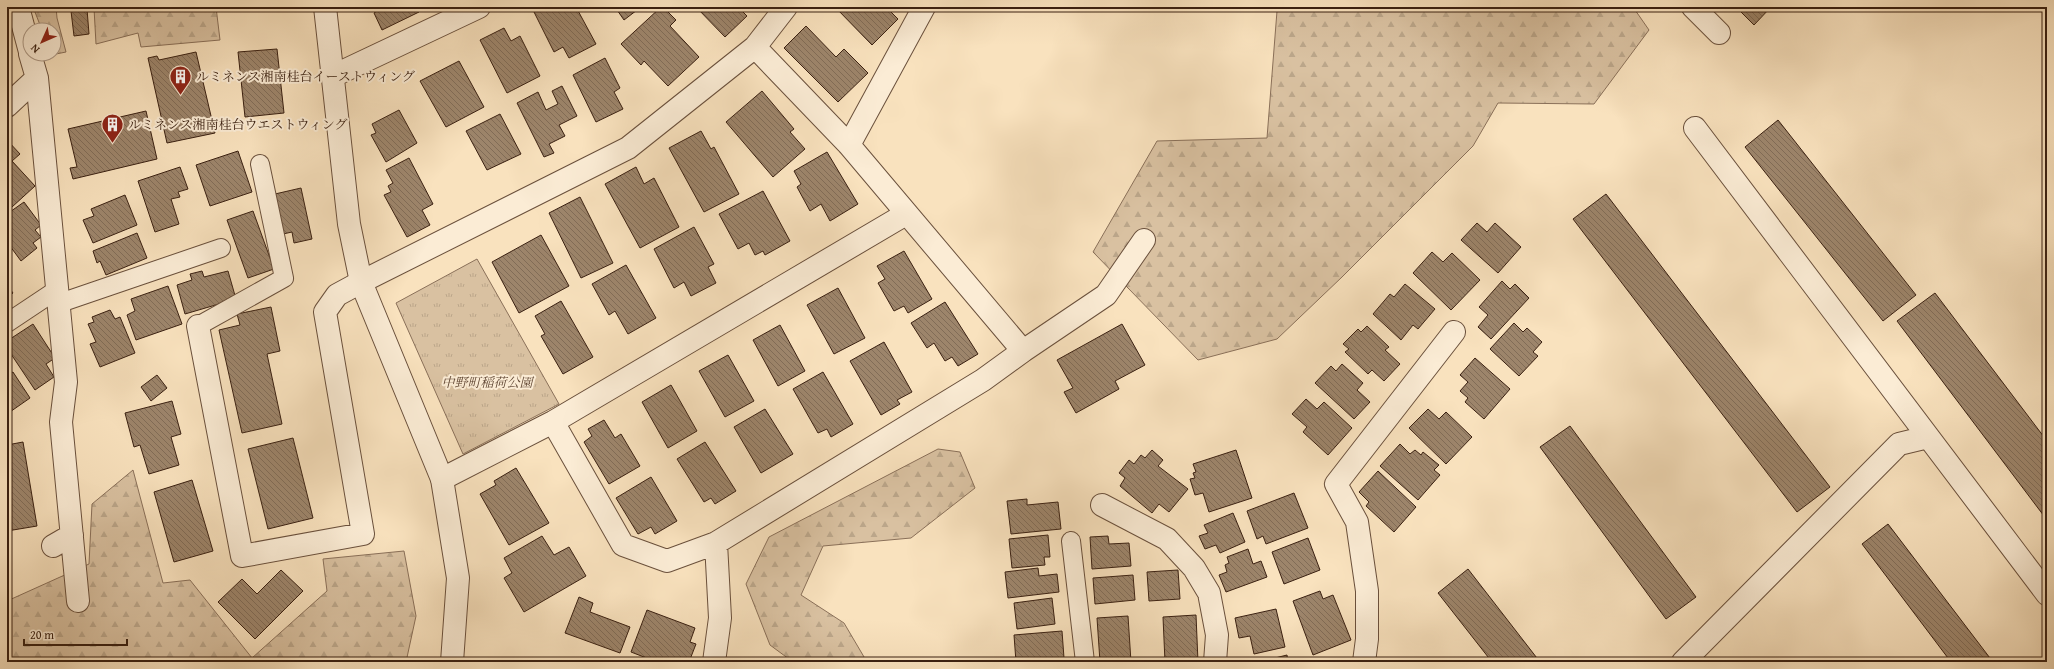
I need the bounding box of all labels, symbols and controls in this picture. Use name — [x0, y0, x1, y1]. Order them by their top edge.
north arrow — [22, 22, 62, 62]
text: N — [26, 40, 43, 57]
building icon: ルミネンス湘南桂台イーストウィング — [168, 63, 194, 96]
place label: ルミネンス湘南桂台イーストウィング — [196, 67, 415, 86]
building icon: ルミネンス湘南桂台ウエストウィング — [99, 111, 125, 144]
place label: ルミネンス湘南桂台ウエストウィング — [128, 115, 348, 134]
park label: 中野町稲荷公園 — [441, 373, 534, 392]
scale bar — [24, 621, 127, 647]
text: 20 m — [30, 626, 54, 643]

